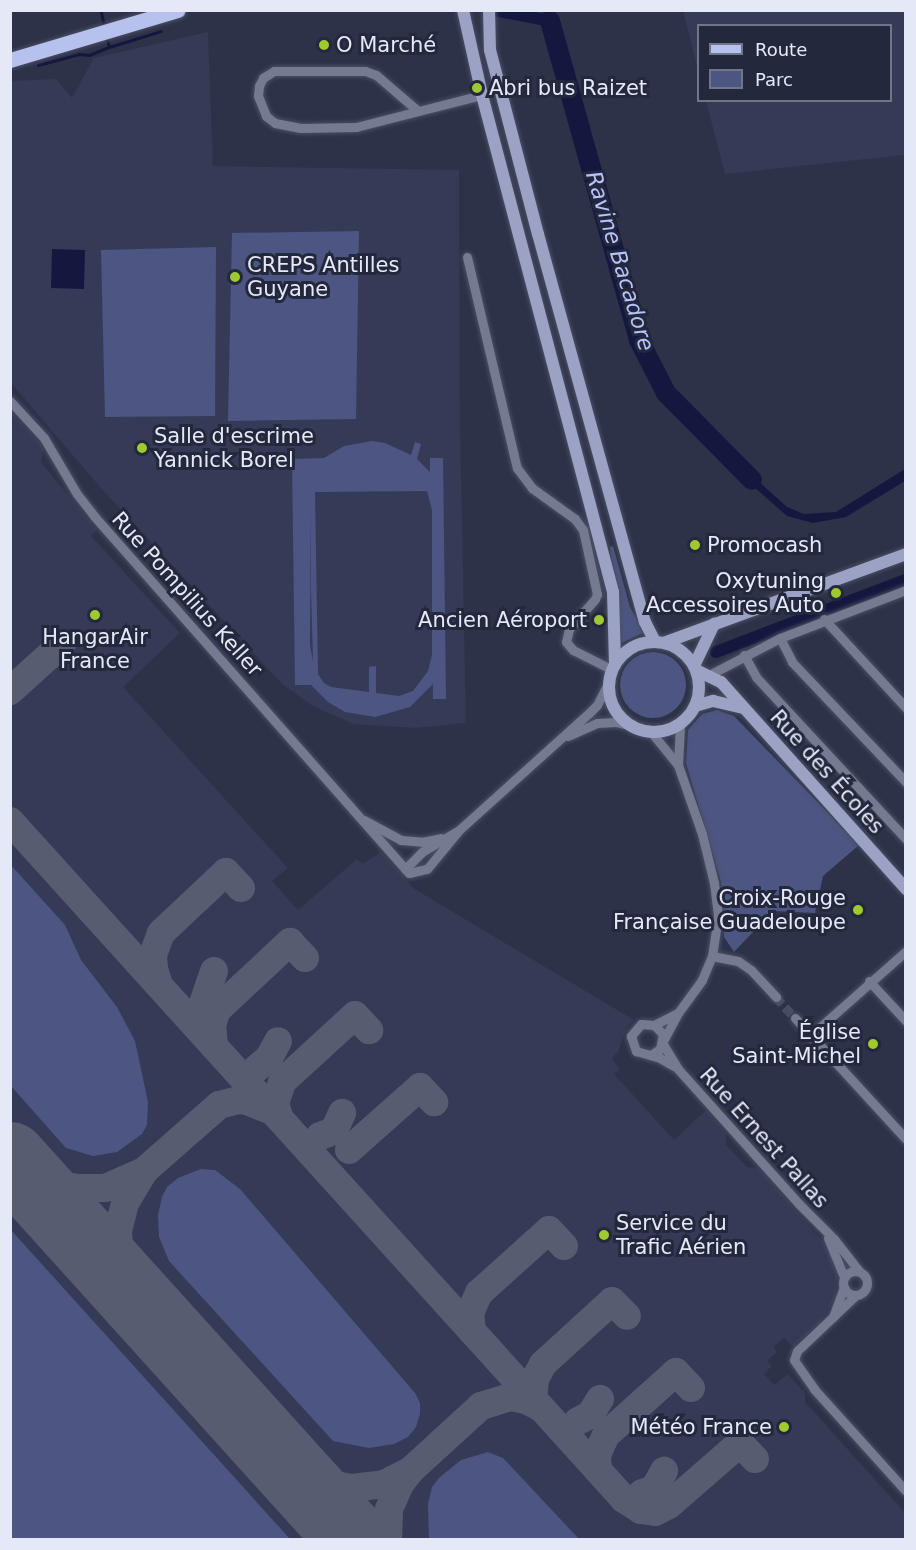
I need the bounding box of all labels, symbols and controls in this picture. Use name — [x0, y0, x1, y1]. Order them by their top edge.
legend — [697, 24, 892, 102]
place label: O Marché — [336, 32, 436, 58]
marker: O Marché — [317, 38, 331, 52]
text: Route — [755, 39, 807, 60]
text: Parc — [755, 69, 793, 90]
place label: Abri bus Raizet — [489, 75, 647, 101]
marker: Abri bus Raizet — [470, 81, 484, 95]
water label: Ravine Bacadore — [580, 168, 660, 354]
place label: CREPS Antilles Guyane — [247, 252, 399, 302]
marker: CREPS Antilles Guyane — [228, 270, 242, 284]
place label: Salle d'escrime Yannick Borel — [154, 423, 314, 473]
marker: Salle d'escrime Yannick Borel — [135, 441, 149, 455]
street label: Rue Pompilius Keller — [107, 507, 267, 681]
place label: Promocash — [707, 532, 822, 558]
marker: Promocash — [688, 538, 702, 552]
place label: Oxytuning Accessoires Auto — [646, 568, 824, 618]
marker: Oxytuning Accessoires Auto — [829, 586, 843, 600]
place label: Ancien Aéroport — [418, 607, 587, 633]
marker: HangarAir France — [88, 608, 102, 622]
marker: Ancien Aéroport — [592, 613, 606, 627]
place label: HangarAir France — [42, 624, 148, 674]
street label: Rue des Écoles — [765, 705, 889, 839]
place label: Croix-Rouge Française Guadeloupe — [613, 885, 846, 935]
marker: Croix-Rouge Française Guadeloupe — [851, 903, 865, 917]
place label: Église Saint-Michel — [732, 1019, 861, 1069]
marker: Église Saint-Michel — [866, 1037, 880, 1051]
street label: Rue Ernest Pallas — [694, 1063, 834, 1213]
place label: Service du Trafic Aérien — [616, 1210, 746, 1260]
marker: Service du Trafic Aérien — [597, 1228, 611, 1242]
place label: Météo France — [630, 1414, 772, 1440]
marker: Météo France — [777, 1420, 791, 1434]

